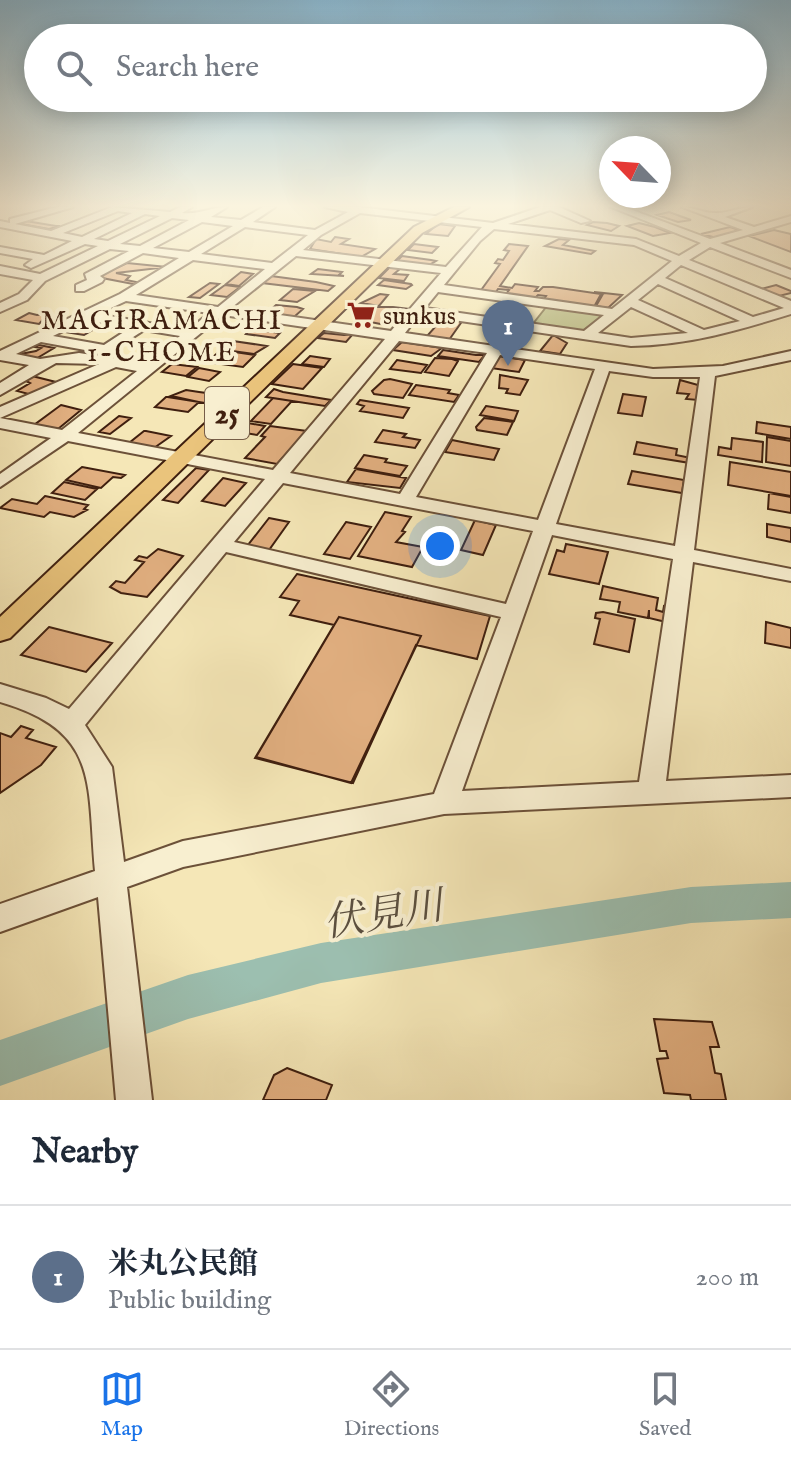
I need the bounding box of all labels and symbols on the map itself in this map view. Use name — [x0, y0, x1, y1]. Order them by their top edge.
north arrow — [599, 136, 671, 208]
supermarket icon: sunkus — [346, 300, 376, 330]
place label: sunkus — [383, 300, 456, 333]
pin: 1 — [482, 300, 534, 366]
district label: MAGIRAMACHI 1-CHOME — [41, 304, 283, 371]
road number: 25 — [205, 387, 249, 439]
your location — [420, 526, 460, 566]
water label: 伏見川 — [320, 881, 451, 951]

